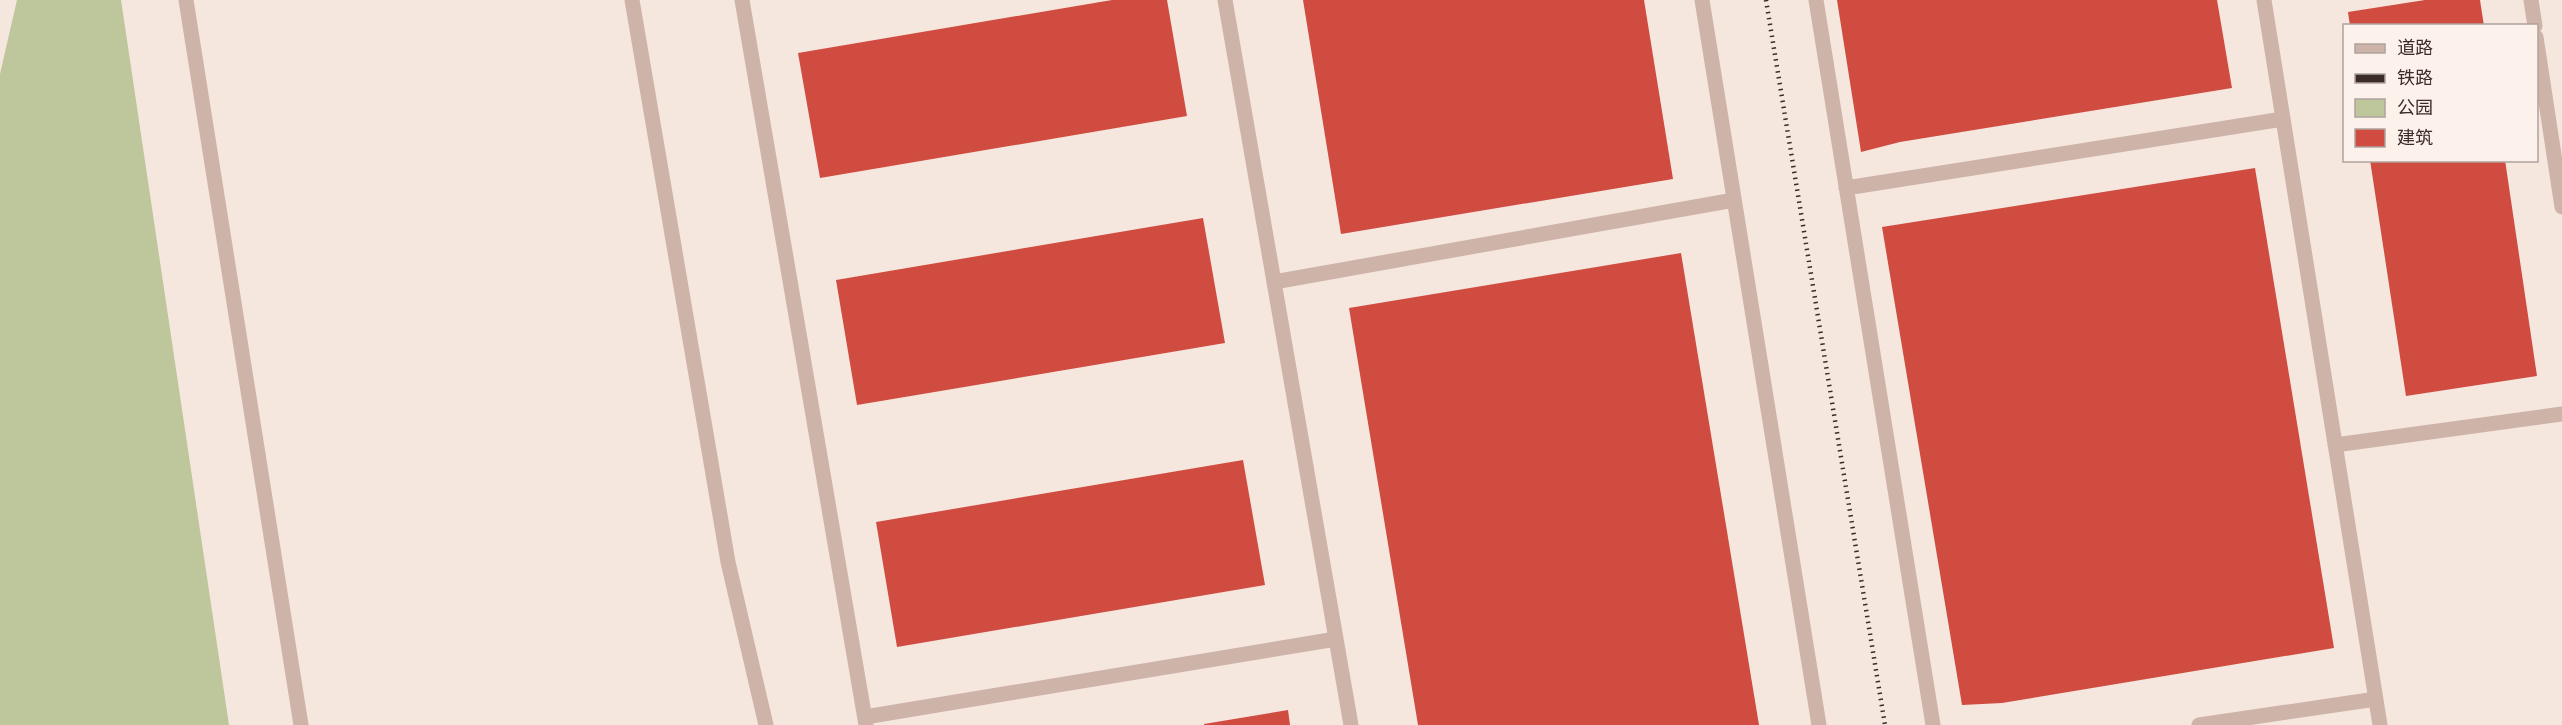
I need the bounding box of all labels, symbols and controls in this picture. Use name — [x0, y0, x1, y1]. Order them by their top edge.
legend — [2343, 24, 2538, 162]
text: 道路 — [2397, 36, 2433, 59]
text: 铁路 — [2397, 66, 2433, 89]
text: 公园 — [2397, 96, 2433, 119]
text: 建筑 — [2397, 126, 2433, 149]

